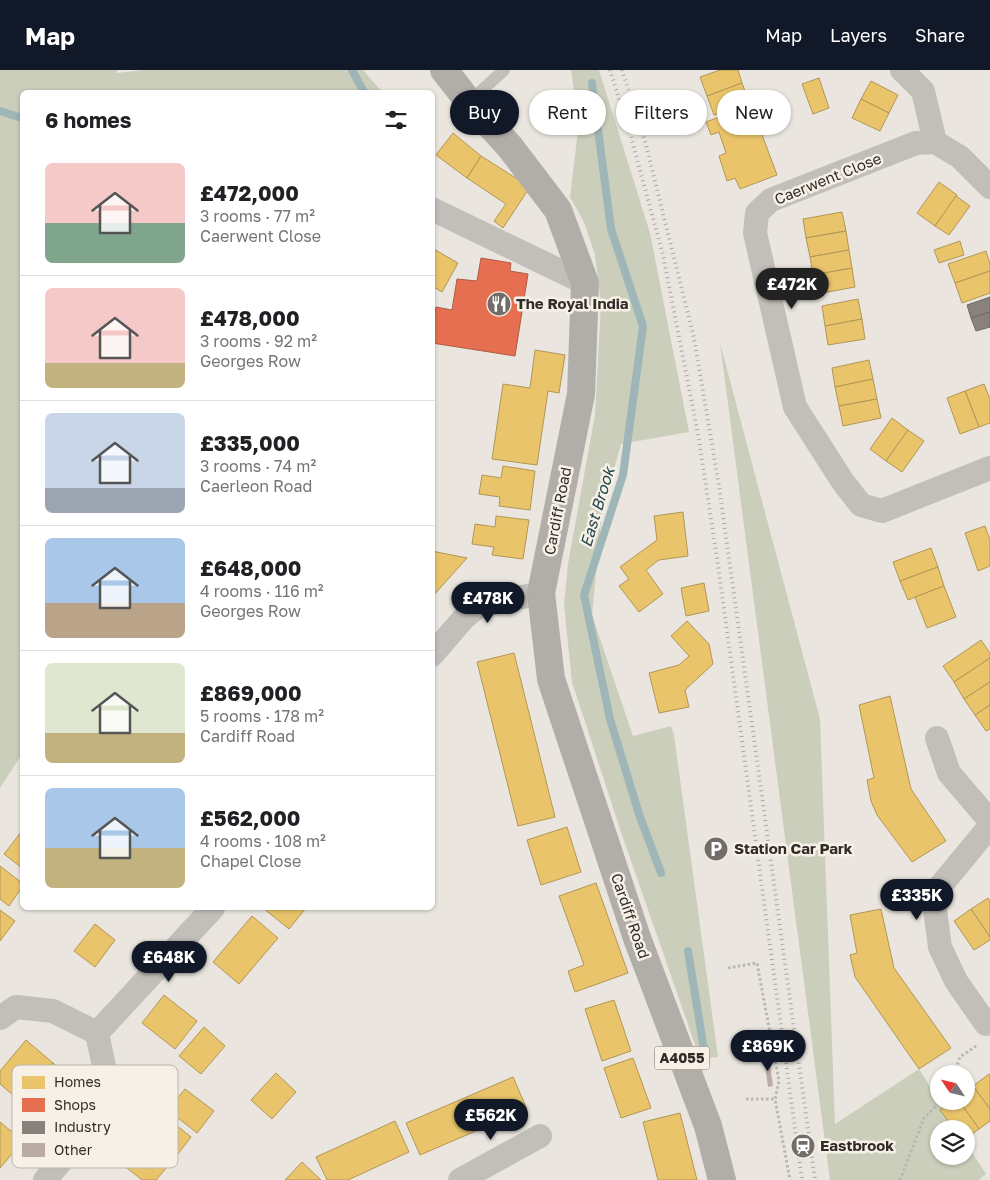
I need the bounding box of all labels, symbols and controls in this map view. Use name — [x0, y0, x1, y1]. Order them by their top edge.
text: Map — [25, 21, 75, 50]
text: Map — [765, 24, 802, 46]
text: Layers — [830, 24, 887, 46]
text: Share — [915, 24, 965, 46]
chip: Buy — [450, 90, 519, 135]
chip: Rent — [529, 90, 606, 135]
chip: Filters — [616, 90, 707, 135]
chip: New — [717, 90, 791, 135]
icon: filters — [382, 106, 410, 134]
text: 6 homes — [45, 107, 131, 133]
street label: Caerwent Close — [772, 148, 884, 208]
text: £472,000 — [200, 180, 299, 206]
icon: home — [85, 183, 145, 243]
text: 3 rooms · 77 m² — [200, 206, 315, 226]
text: Caerwent Close — [200, 226, 321, 246]
pin: £472K — [757, 268, 827, 310]
text: £472K — [767, 274, 817, 294]
restaurant icon: The Royal India — [486, 291, 512, 317]
place label: The Royal India — [516, 294, 629, 312]
text: £478,000 — [200, 305, 300, 331]
icon: home — [85, 308, 145, 368]
text: 3 rooms · 92 m² — [200, 331, 317, 351]
text: Georges Row — [200, 351, 301, 371]
text: £335,000 — [200, 430, 300, 456]
icon: home — [85, 433, 145, 493]
text: 3 rooms · 74 m² — [200, 456, 316, 476]
water label: East Brook — [575, 463, 619, 549]
street label: Cardiff Road — [540, 465, 574, 556]
text: Caerleon Road — [200, 476, 312, 496]
text: £648,000 — [200, 555, 301, 581]
icon: home — [85, 558, 145, 618]
text: 4 rooms · 116 m² — [200, 581, 324, 601]
pin: £478K — [453, 582, 523, 624]
text: £478K — [462, 588, 514, 608]
text: Georges Row — [200, 601, 301, 621]
text: £869,000 — [200, 680, 302, 706]
icon: home — [85, 683, 145, 743]
text: 5 rooms · 178 m² — [200, 706, 324, 726]
text: Cardiff Road — [200, 726, 295, 746]
text: £562,000 — [200, 805, 301, 831]
icon: home — [85, 808, 145, 868]
text: 4 rooms · 108 m² — [200, 831, 326, 851]
parking icon: Station Car Park — [703, 836, 729, 862]
place label: Station Car Park — [734, 839, 853, 857]
text: Chapel Close — [200, 851, 301, 871]
street label: Cardiff Road — [608, 871, 654, 961]
pin: £335K — [882, 878, 952, 921]
text: £335K — [891, 885, 943, 905]
pin: £648K — [134, 940, 204, 983]
text: £648K — [143, 947, 195, 967]
pin: £869K — [733, 1030, 803, 1072]
text: £869K — [742, 1036, 794, 1056]
road number: A4055 — [654, 1046, 710, 1070]
legend — [12, 1065, 178, 1168]
north arrow — [930, 1065, 975, 1110]
map controls — [930, 1065, 975, 1165]
text: Homes — [54, 1073, 101, 1090]
text: Shops — [54, 1096, 96, 1113]
pin: £562K — [456, 1098, 526, 1141]
text: £562K — [465, 1105, 517, 1125]
text: Industry — [54, 1118, 111, 1135]
button: layers — [930, 1120, 975, 1165]
station icon: Eastbrook — [790, 1133, 816, 1159]
place label: Eastbrook — [820, 1136, 894, 1154]
text: Other — [54, 1141, 93, 1158]

